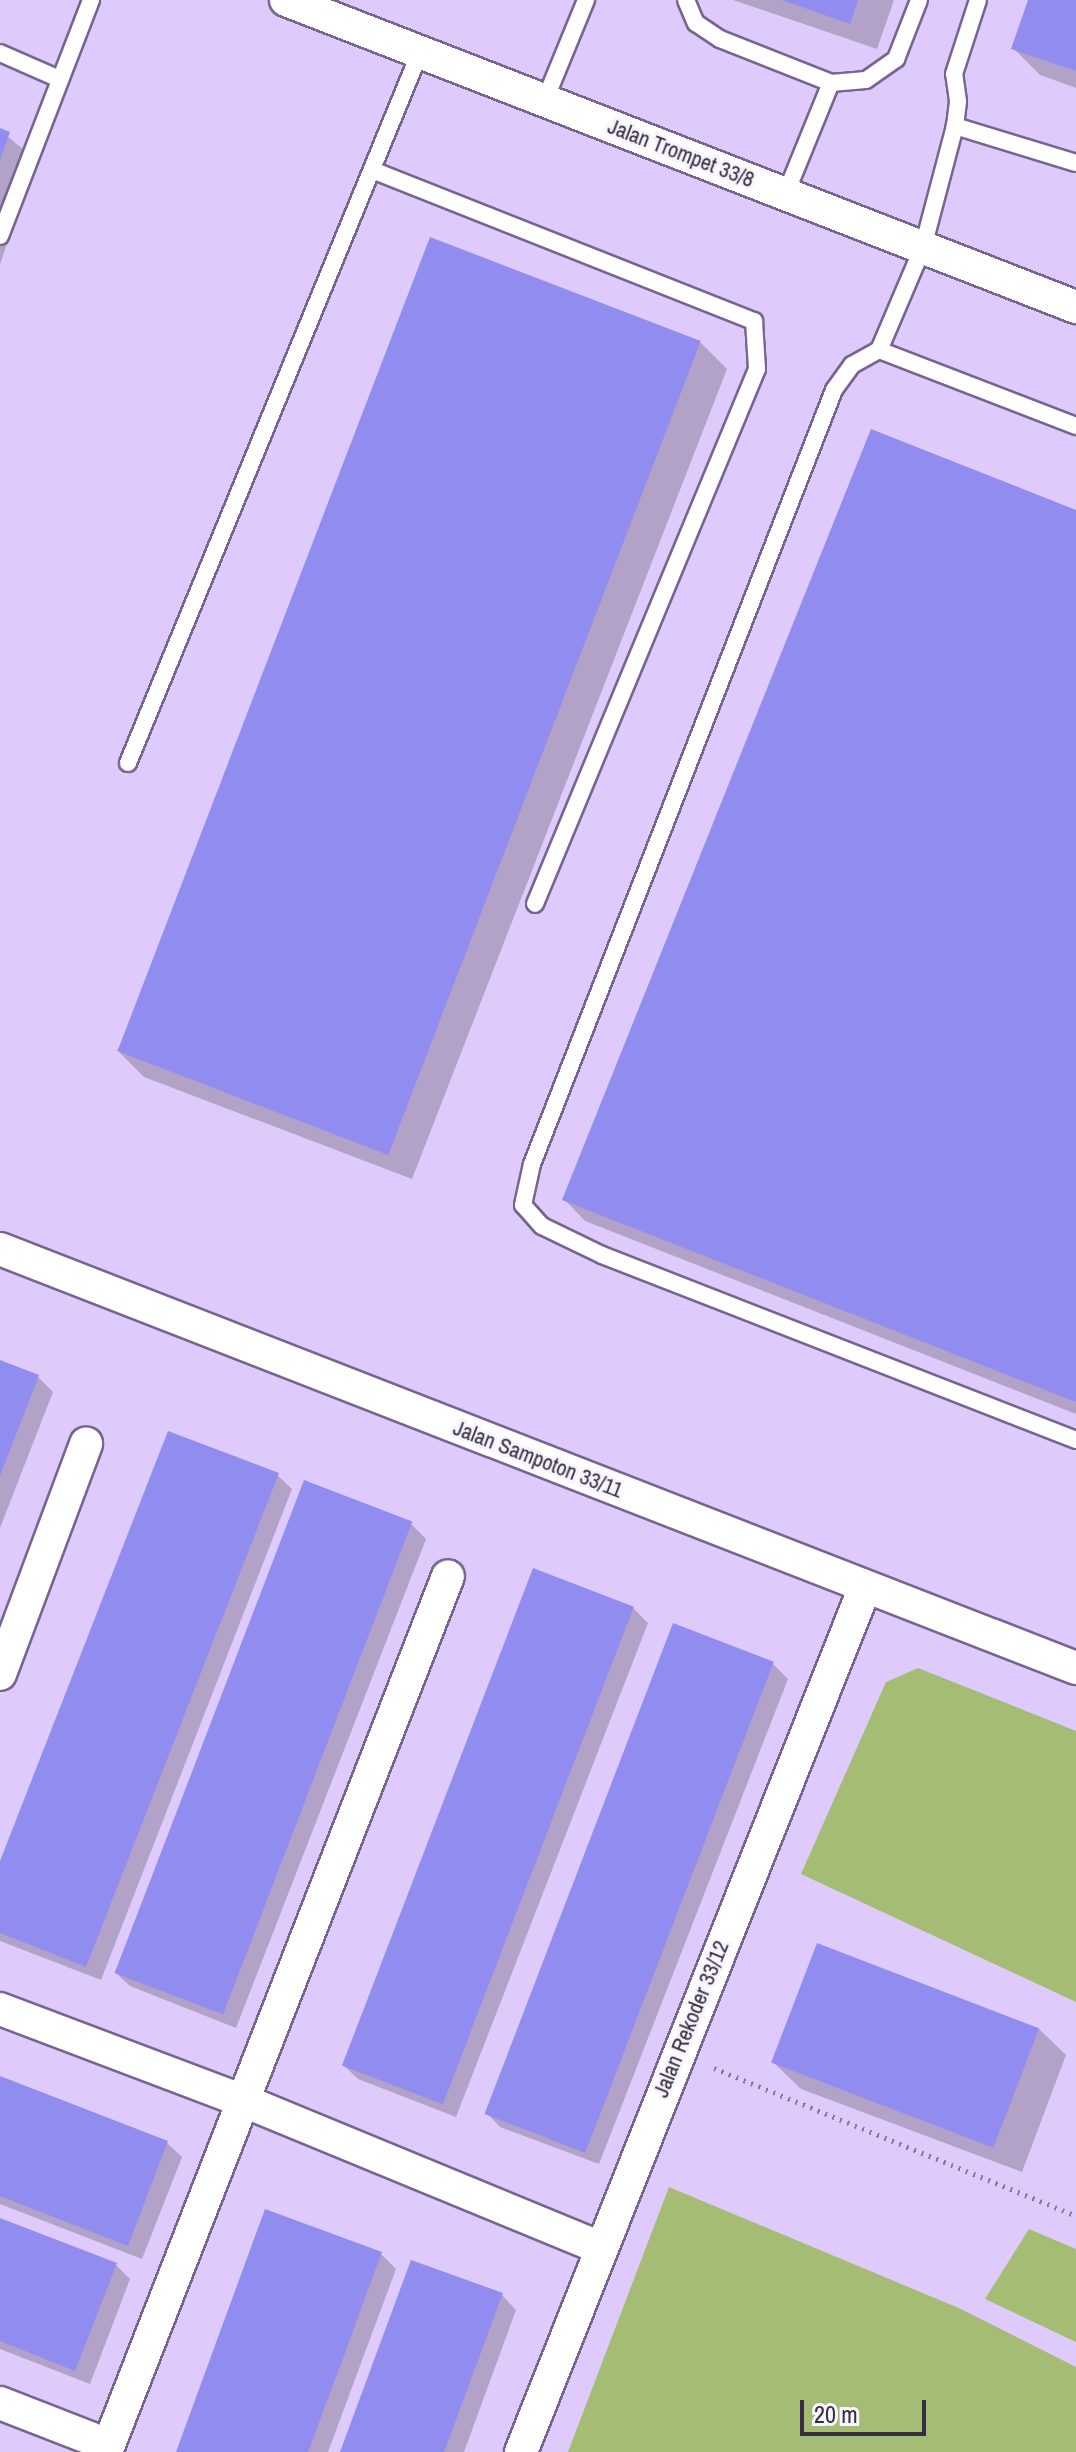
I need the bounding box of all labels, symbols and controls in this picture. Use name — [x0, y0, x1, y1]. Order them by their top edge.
street label: Jalan Trompet 33/8 — [604, 113, 758, 193]
street label: Jalan Sampoton 33/11 — [450, 1415, 626, 1503]
street label: Jalan Rekoder 33/12 — [648, 1937, 734, 2101]
scale bar — [804, 2384, 930, 2434]
text: 20 m — [814, 2398, 858, 2430]

